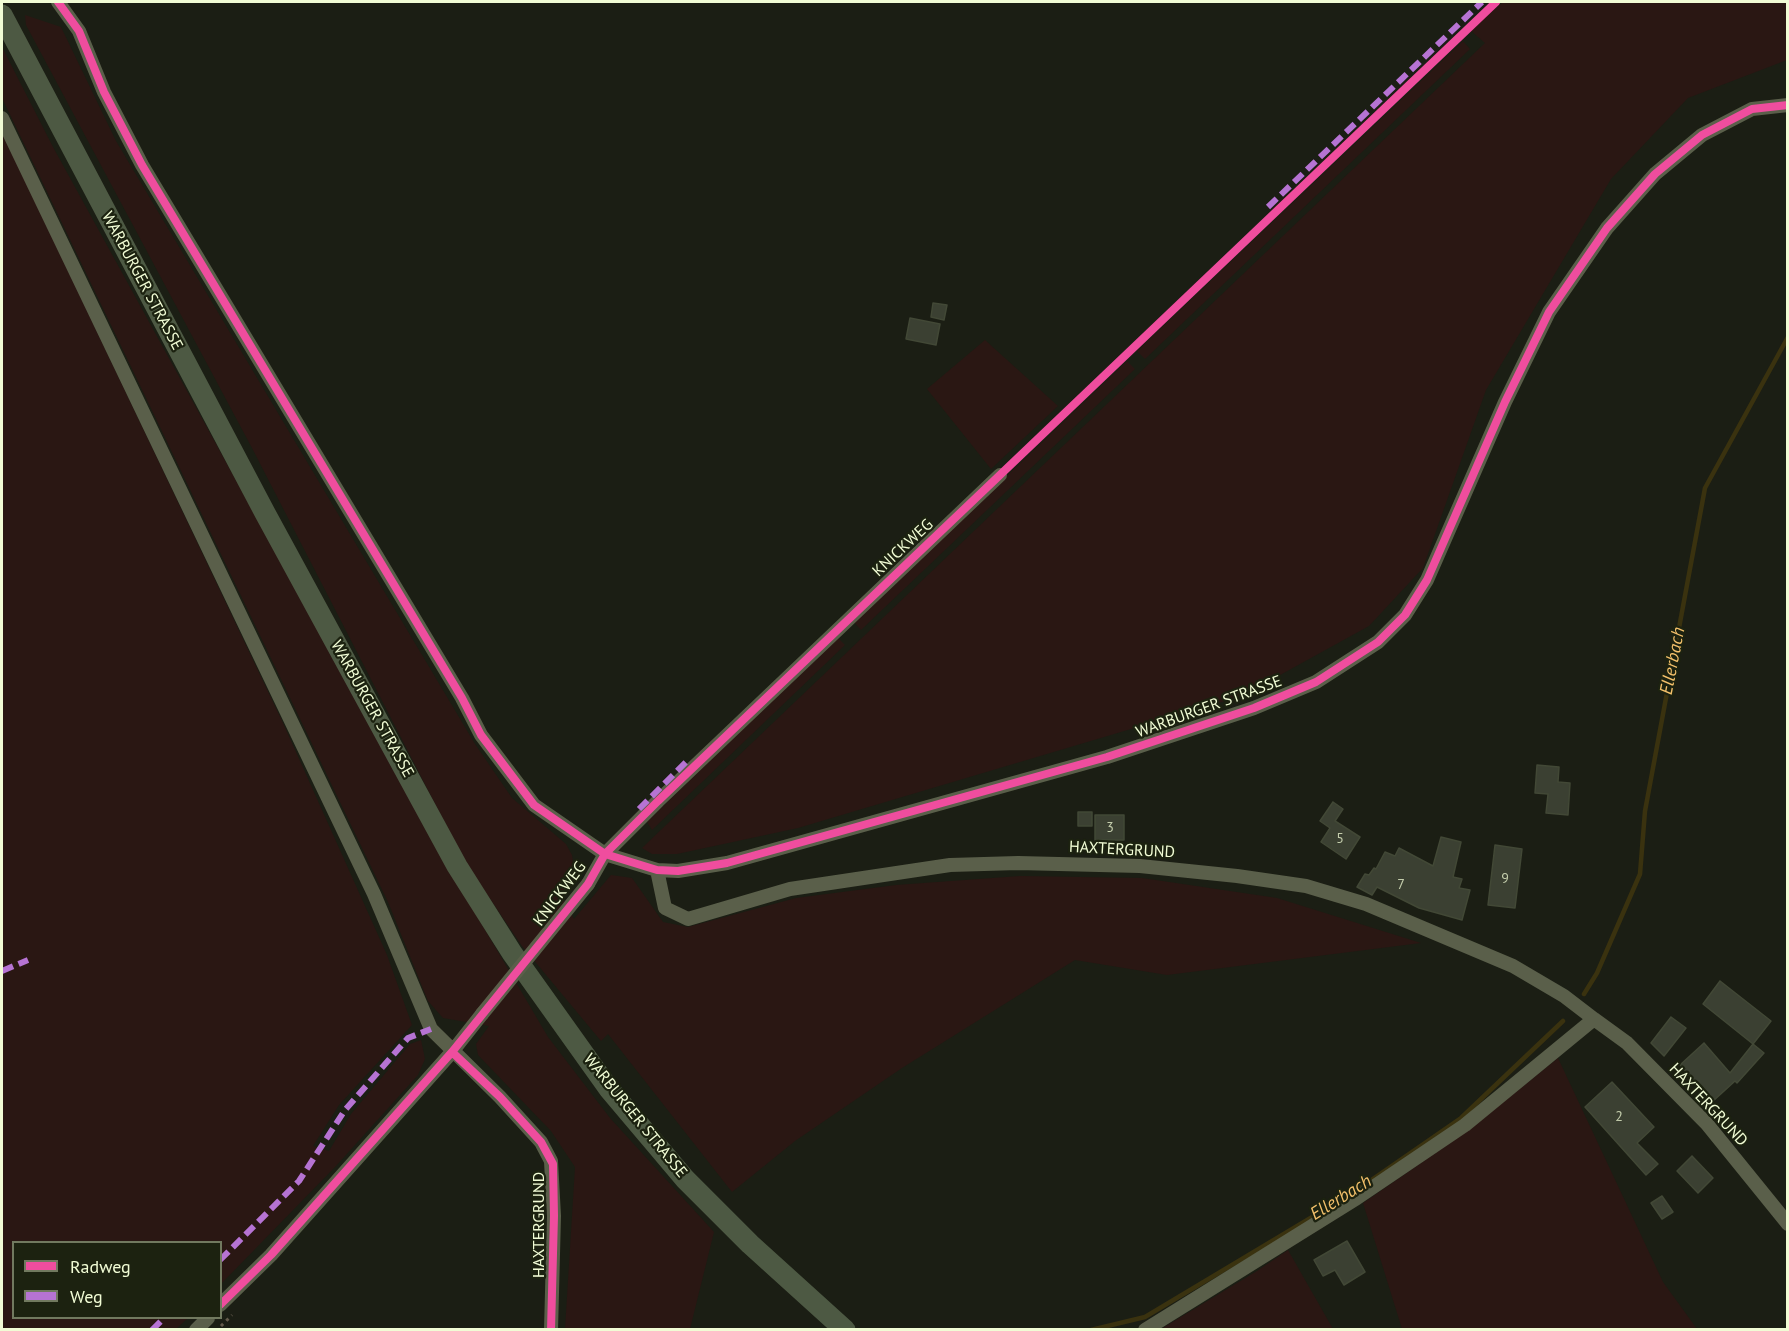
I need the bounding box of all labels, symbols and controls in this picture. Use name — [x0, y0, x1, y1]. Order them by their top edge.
street label: WARBURGER STRASSE — [97, 209, 187, 353]
street label: KNICKWEG — [869, 515, 937, 581]
water label: Ellerbach — [1656, 625, 1690, 697]
street label: WARBURGER STRASSE — [326, 637, 418, 781]
street label: WARBURGER STRASSE — [1133, 672, 1285, 742]
house number: 3 — [1106, 820, 1114, 836]
house number: 5 — [1336, 831, 1344, 847]
street label: HAXTERGRUND — [1068, 838, 1176, 862]
street label: KNICKWEG — [530, 858, 590, 930]
house number: 9 — [1501, 871, 1509, 887]
house number: 7 — [1397, 877, 1405, 893]
street label: WARBURGER STRASSE — [579, 1050, 691, 1182]
street label: HAXTERGRUND — [1665, 1060, 1751, 1150]
house number: 2 — [1615, 1109, 1623, 1125]
water label: Ellerbach — [1306, 1171, 1376, 1225]
street label: HAXTERGRUND — [529, 1172, 549, 1278]
legend — [12, 1241, 222, 1319]
text: Radweg — [70, 1255, 131, 1278]
text: Weg — [70, 1285, 103, 1308]

